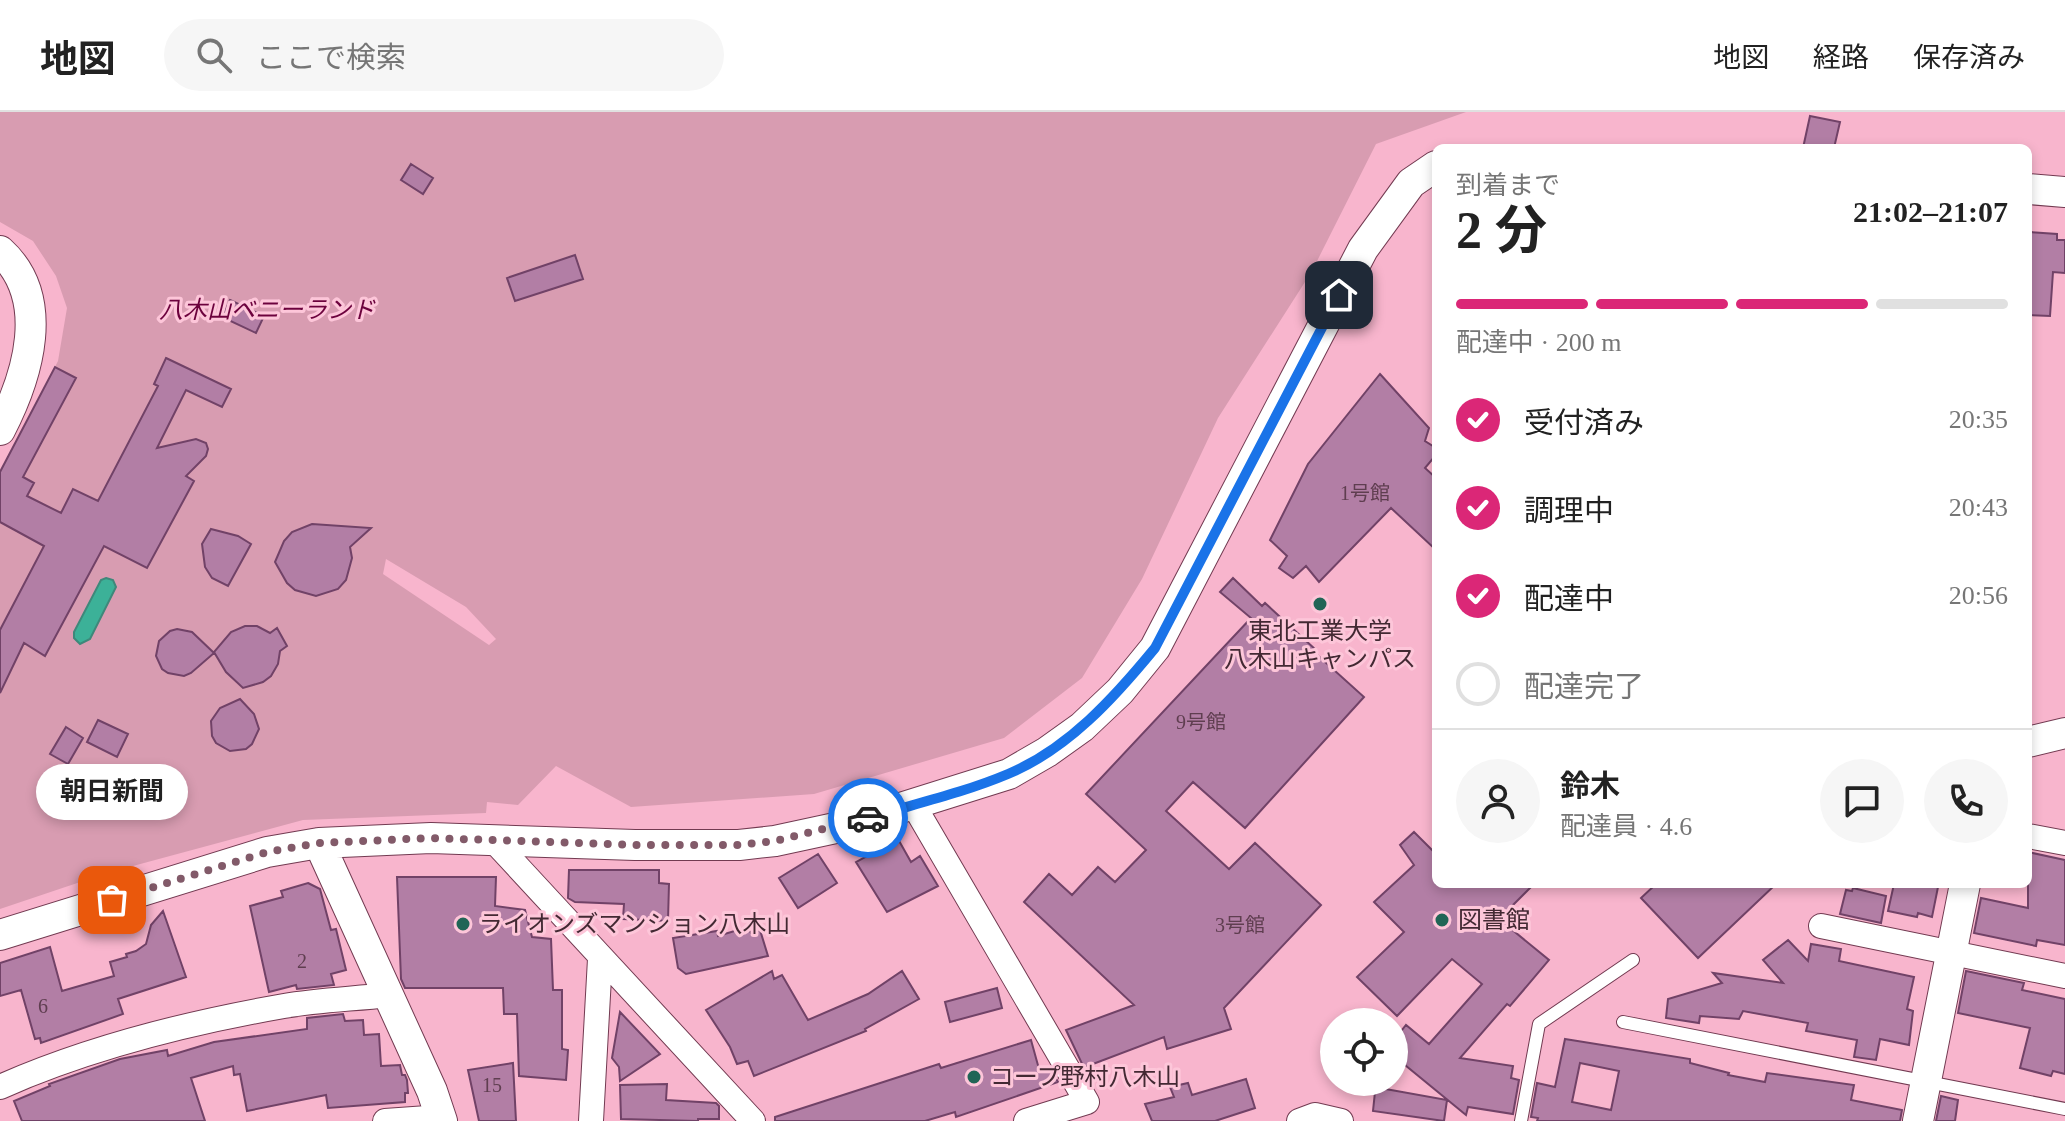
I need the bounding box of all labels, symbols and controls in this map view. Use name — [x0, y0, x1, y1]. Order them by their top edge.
search box — [164, 19, 724, 91]
icon: search — [192, 33, 236, 77]
text: 地図 — [40, 38, 116, 80]
text: ここで検索 — [256, 41, 406, 74]
text: 地図 — [1713, 42, 1769, 73]
text: 経路 — [1813, 42, 1869, 73]
text: 保存済み — [1913, 42, 2025, 73]
text: 到着まで — [1456, 171, 1560, 200]
text: 21:02–21:07 — [1853, 195, 2008, 228]
text: 2 分 — [1456, 202, 1547, 259]
pin — [1305, 261, 1373, 329]
icon: home — [1317, 273, 1361, 317]
park label: 八木山ベニーランド — [159, 297, 376, 323]
text: 配達中 · 200 m — [1456, 328, 1621, 357]
icon: check — [1456, 398, 1500, 442]
text: 20:35 — [1949, 405, 2008, 434]
text: 受付済み — [1524, 406, 1644, 439]
house number: 1号館 — [1340, 482, 1390, 504]
icon: check — [1456, 486, 1500, 530]
text: 20:43 — [1949, 493, 2008, 522]
text: 調理中 — [1524, 494, 1614, 527]
icon: check — [1456, 574, 1500, 618]
text: 20:56 — [1949, 581, 2008, 610]
text: 配達中 — [1524, 582, 1614, 615]
marker: 東北工業大学 八木山キャンパス — [1311, 595, 1329, 613]
place label: 東北工業大学 八木山キャンパス — [1224, 618, 1416, 672]
text: 配達完了 — [1524, 670, 1644, 703]
house number: 9号館 — [1176, 711, 1226, 733]
button: person — [1456, 759, 1540, 843]
button: chat — [1820, 759, 1904, 843]
button: phone — [1924, 759, 2008, 843]
callout: 朝日新聞 — [36, 764, 188, 820]
text: 鈴木 — [1560, 769, 1620, 802]
text: 朝日新聞 — [60, 777, 164, 806]
courier — [828, 778, 908, 858]
icon: car — [846, 796, 890, 840]
text: 配達員 · 4.6 — [1560, 812, 1692, 841]
pin — [78, 866, 146, 934]
icon: bag — [90, 878, 134, 922]
place label: 図書館 — [1458, 907, 1530, 933]
place label: ライオンズマンション八木山 — [479, 911, 791, 937]
marker: 図書館 — [1433, 911, 1451, 929]
house number: 3号館 — [1215, 914, 1265, 936]
marker: ライオンズマンション八木山 — [454, 915, 472, 933]
house number: 2 — [297, 950, 307, 972]
house number: 6 — [38, 995, 48, 1017]
map controls — [1320, 1008, 1408, 1096]
button: locate — [1320, 1008, 1408, 1096]
place label: コープ野村八木山 — [990, 1064, 1181, 1090]
marker: コープ野村八木山 — [965, 1068, 983, 1086]
house number: 15 — [482, 1074, 502, 1096]

